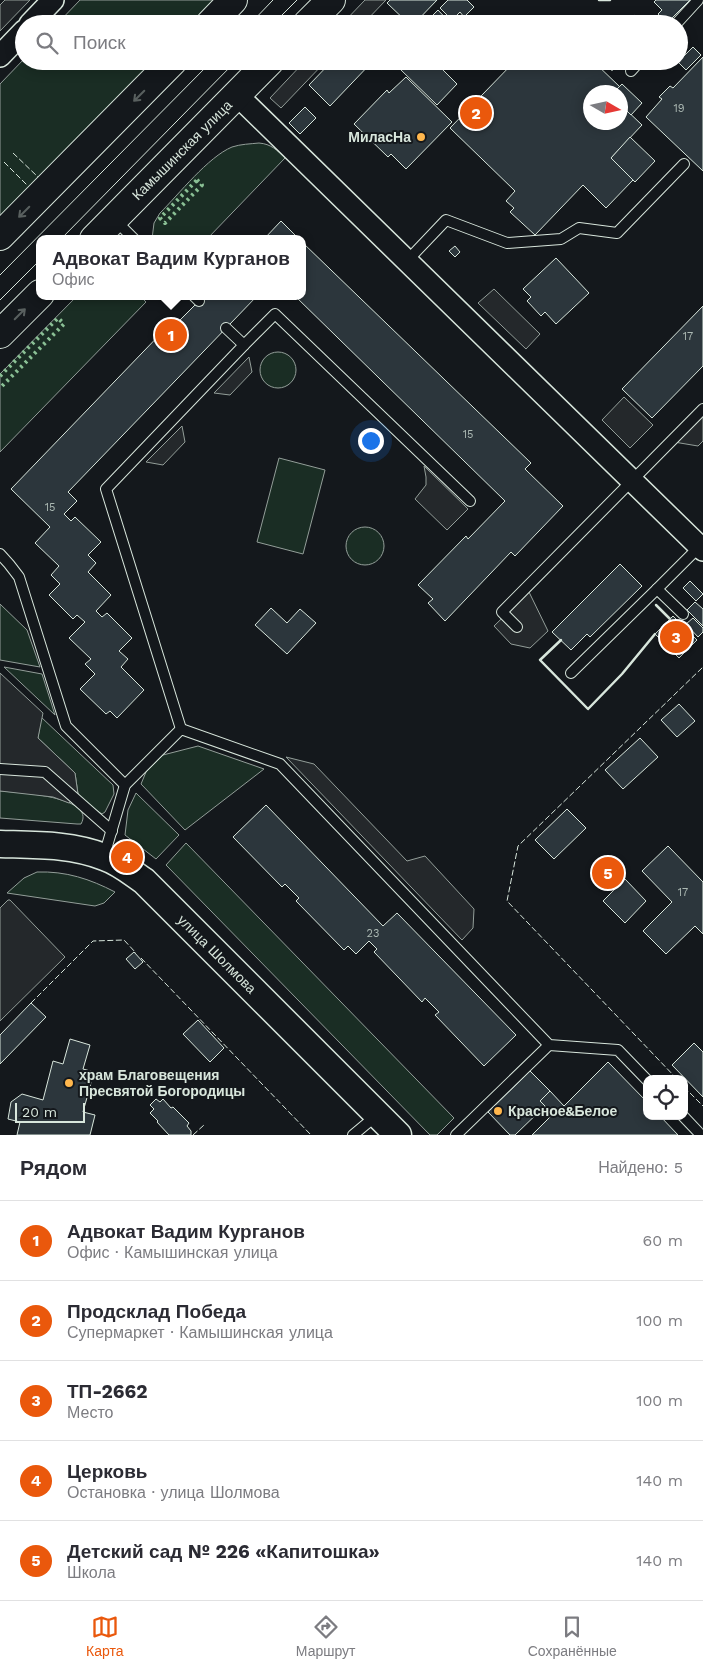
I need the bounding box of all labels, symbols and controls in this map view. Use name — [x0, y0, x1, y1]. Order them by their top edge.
search box — [15, 15, 688, 70]
icon: search — [33, 29, 61, 57]
text: Поиск — [73, 31, 126, 54]
north arrow — [583, 85, 628, 130]
one-way arrow — [133, 90, 145, 102]
pin: 2 — [460, 94, 492, 132]
street label: Камышинская улица — [129, 97, 235, 203]
house number: 19 — [673, 102, 685, 115]
place label: МиласНа — [348, 129, 411, 145]
marker: МиласНа — [415, 131, 427, 143]
one-way arrow — [19, 205, 31, 217]
popup — [36, 235, 306, 300]
text: Адвокат Вадим Курганов — [52, 247, 290, 270]
text: Офис — [52, 270, 95, 289]
one-way arrow — [14, 308, 26, 320]
pin: 1 — [155, 316, 187, 354]
house number: 17 — [683, 330, 693, 343]
your location — [358, 428, 384, 454]
house number: 15 — [463, 428, 473, 441]
house number: 15 — [45, 501, 55, 514]
pin: 3 — [660, 618, 692, 656]
pin: 4 — [111, 838, 143, 876]
pin: 5 — [592, 854, 624, 892]
house number: 17 — [678, 886, 688, 899]
street label: улица Шолмова — [174, 911, 260, 997]
house number: 23 — [367, 927, 379, 940]
place label: храм Благовещения Пресвятой Богородицы — [79, 1067, 245, 1099]
map controls — [643, 1075, 688, 1120]
button: locate — [643, 1075, 688, 1120]
marker: храм Благовещения Пресвятой Богородицы — [63, 1077, 75, 1089]
scale bar — [15, 1100, 85, 1123]
place label: Красное&Белое — [508, 1103, 618, 1119]
text: 20 m — [22, 1104, 57, 1120]
marker: Красное&Белое — [492, 1105, 504, 1117]
text: Рядом — [20, 1155, 87, 1180]
text: Найдено: 5 — [598, 1158, 683, 1177]
text: Адвокат Вадим Курганов — [67, 1220, 305, 1243]
text: 1 — [33, 1231, 39, 1250]
text: 60 m — [643, 1231, 683, 1250]
text: Офис · Камышинская улица — [67, 1243, 278, 1262]
text: Продсклад Победа — [67, 1300, 246, 1323]
text: 2 — [31, 1311, 41, 1330]
text: 100 m — [636, 1311, 683, 1330]
text: Супермаркет · Камышинская улица — [67, 1323, 333, 1342]
text: ТП-2662 — [67, 1380, 147, 1403]
text: 3 — [31, 1391, 41, 1410]
text: 100 m — [636, 1391, 683, 1410]
text: Место — [67, 1403, 113, 1422]
text: Церковь — [67, 1460, 148, 1483]
text: 4 — [31, 1471, 41, 1490]
text: 140 m — [636, 1471, 683, 1490]
text: Остановка · улица Шолмова — [67, 1483, 280, 1502]
text: Детский сад № 226 «Капитошка» — [67, 1540, 380, 1563]
text: 5 — [31, 1551, 41, 1570]
text: 140 m — [636, 1551, 683, 1570]
text: Школа — [67, 1563, 116, 1582]
tab: Карта — [86, 1613, 124, 1659]
tab: Маршрут — [296, 1613, 355, 1659]
tab: Сохранённые — [528, 1613, 617, 1659]

